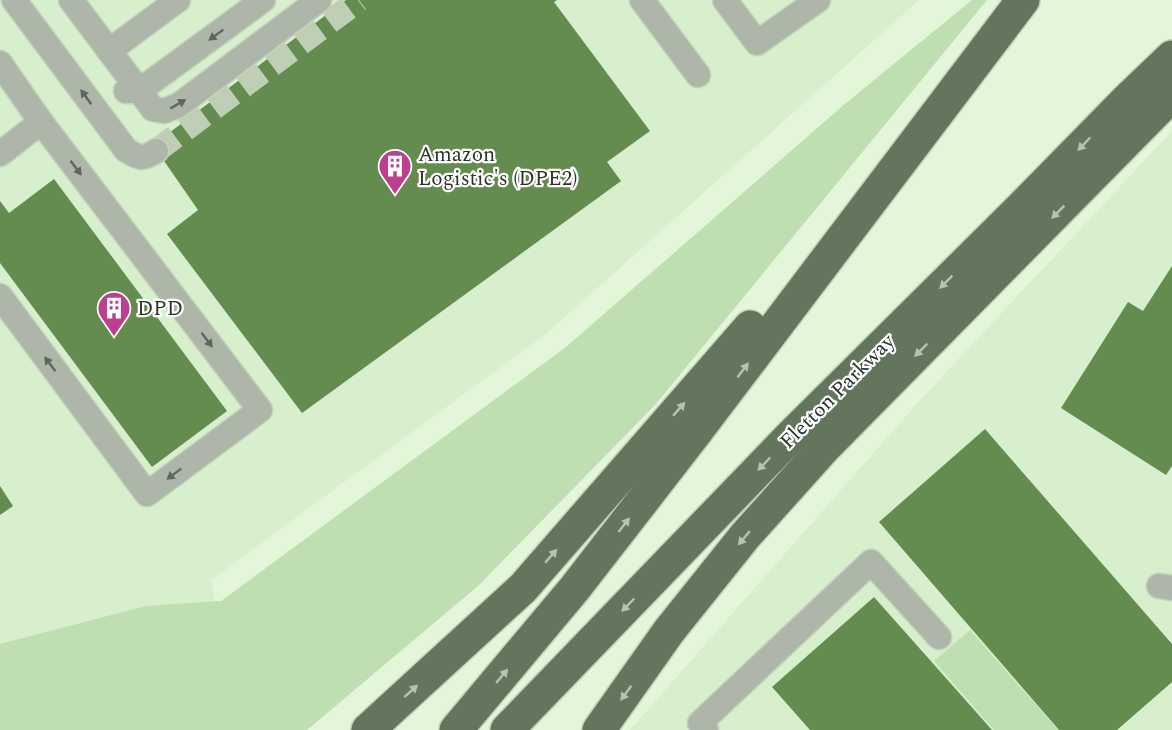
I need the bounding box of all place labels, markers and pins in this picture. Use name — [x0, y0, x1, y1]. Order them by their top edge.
place label: Amazon Logistic's (DPE2) — [418, 139, 578, 195]
building icon: Amazon Logistic's (DPE2) — [377, 148, 413, 195]
building icon: DPD — [96, 290, 132, 337]
place label: DPD — [137, 293, 183, 325]

